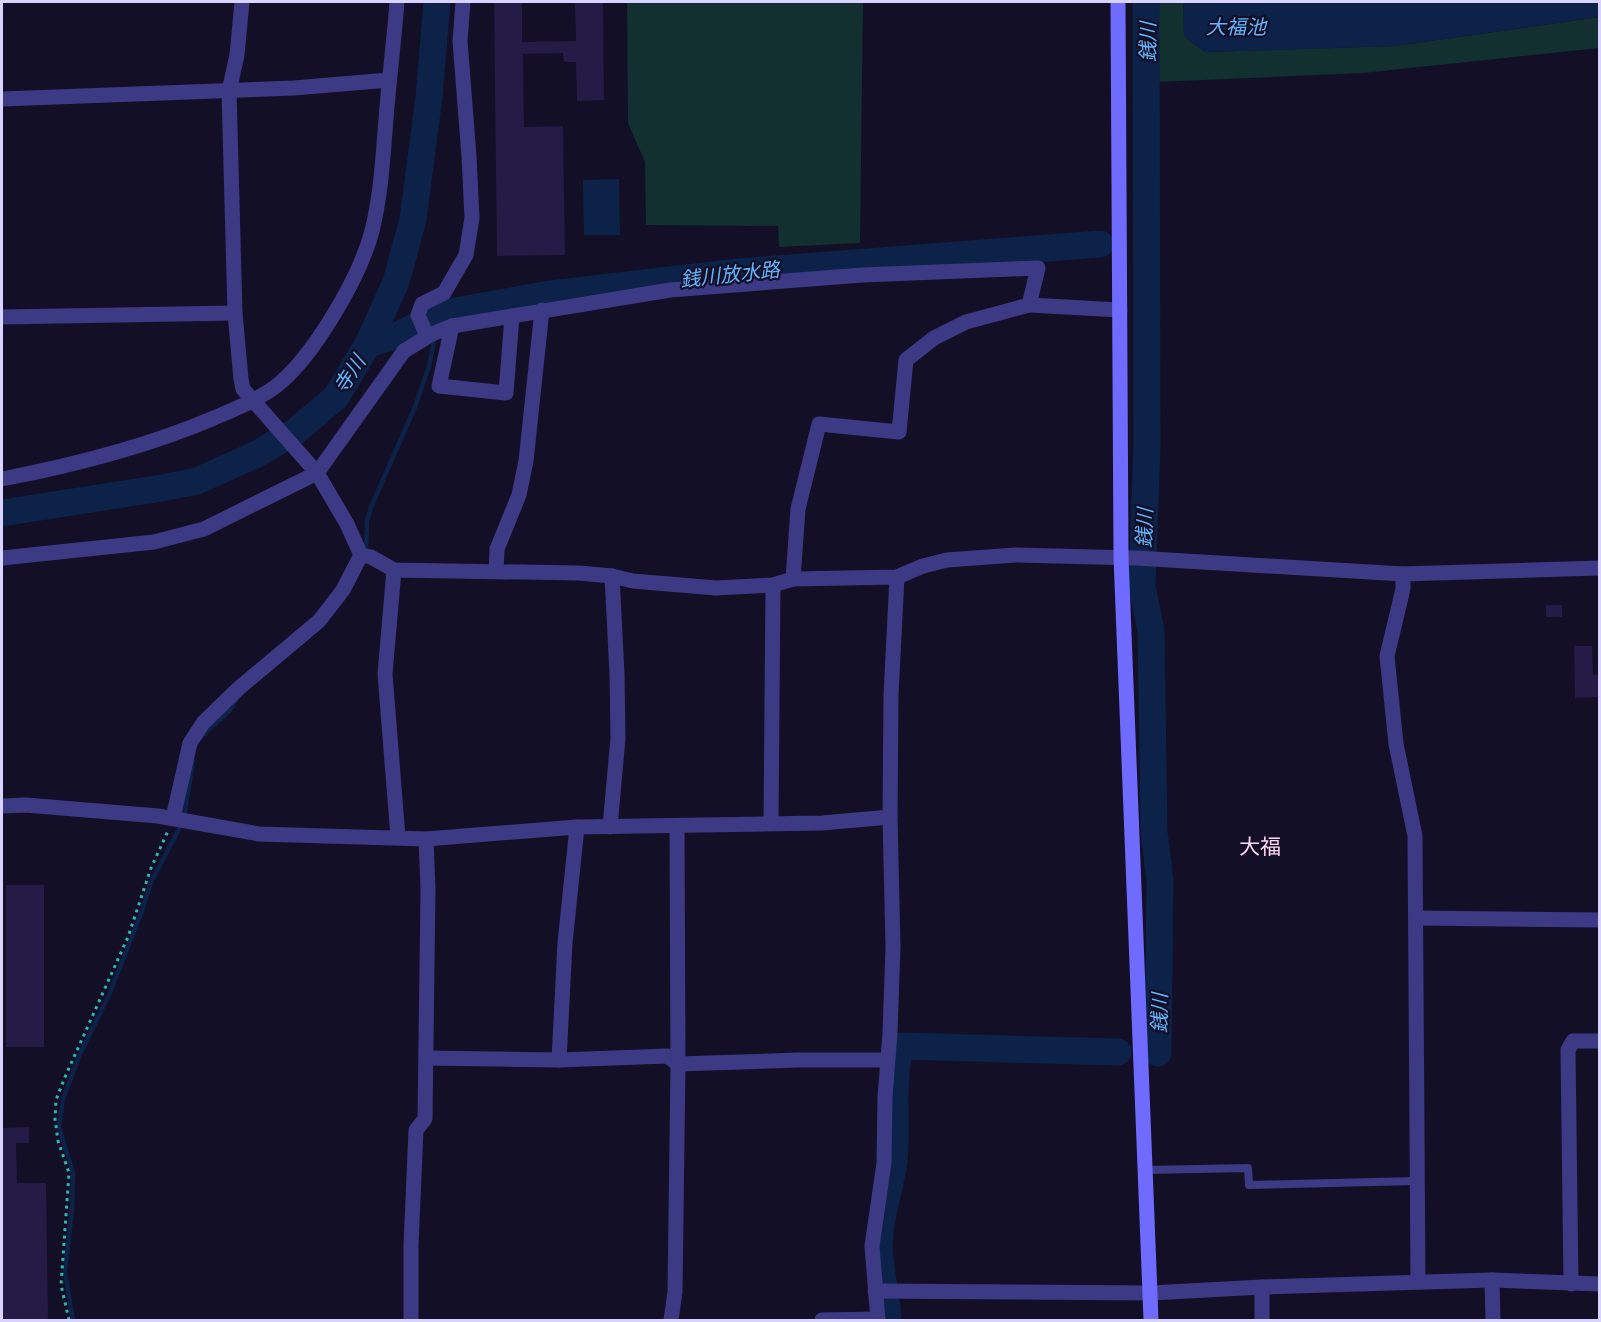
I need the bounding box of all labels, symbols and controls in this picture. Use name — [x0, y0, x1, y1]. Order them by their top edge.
water label: 大福池 — [1206, 15, 1268, 38]
water label: 銭川 — [1136, 20, 1159, 62]
water label: 銭川放水路 — [679, 257, 783, 291]
water label: 寺川 — [328, 349, 371, 397]
water label: 銭川 — [1132, 506, 1156, 548]
district label: 大福 — [1239, 834, 1281, 858]
water label: 銭川 — [1147, 991, 1171, 1033]

